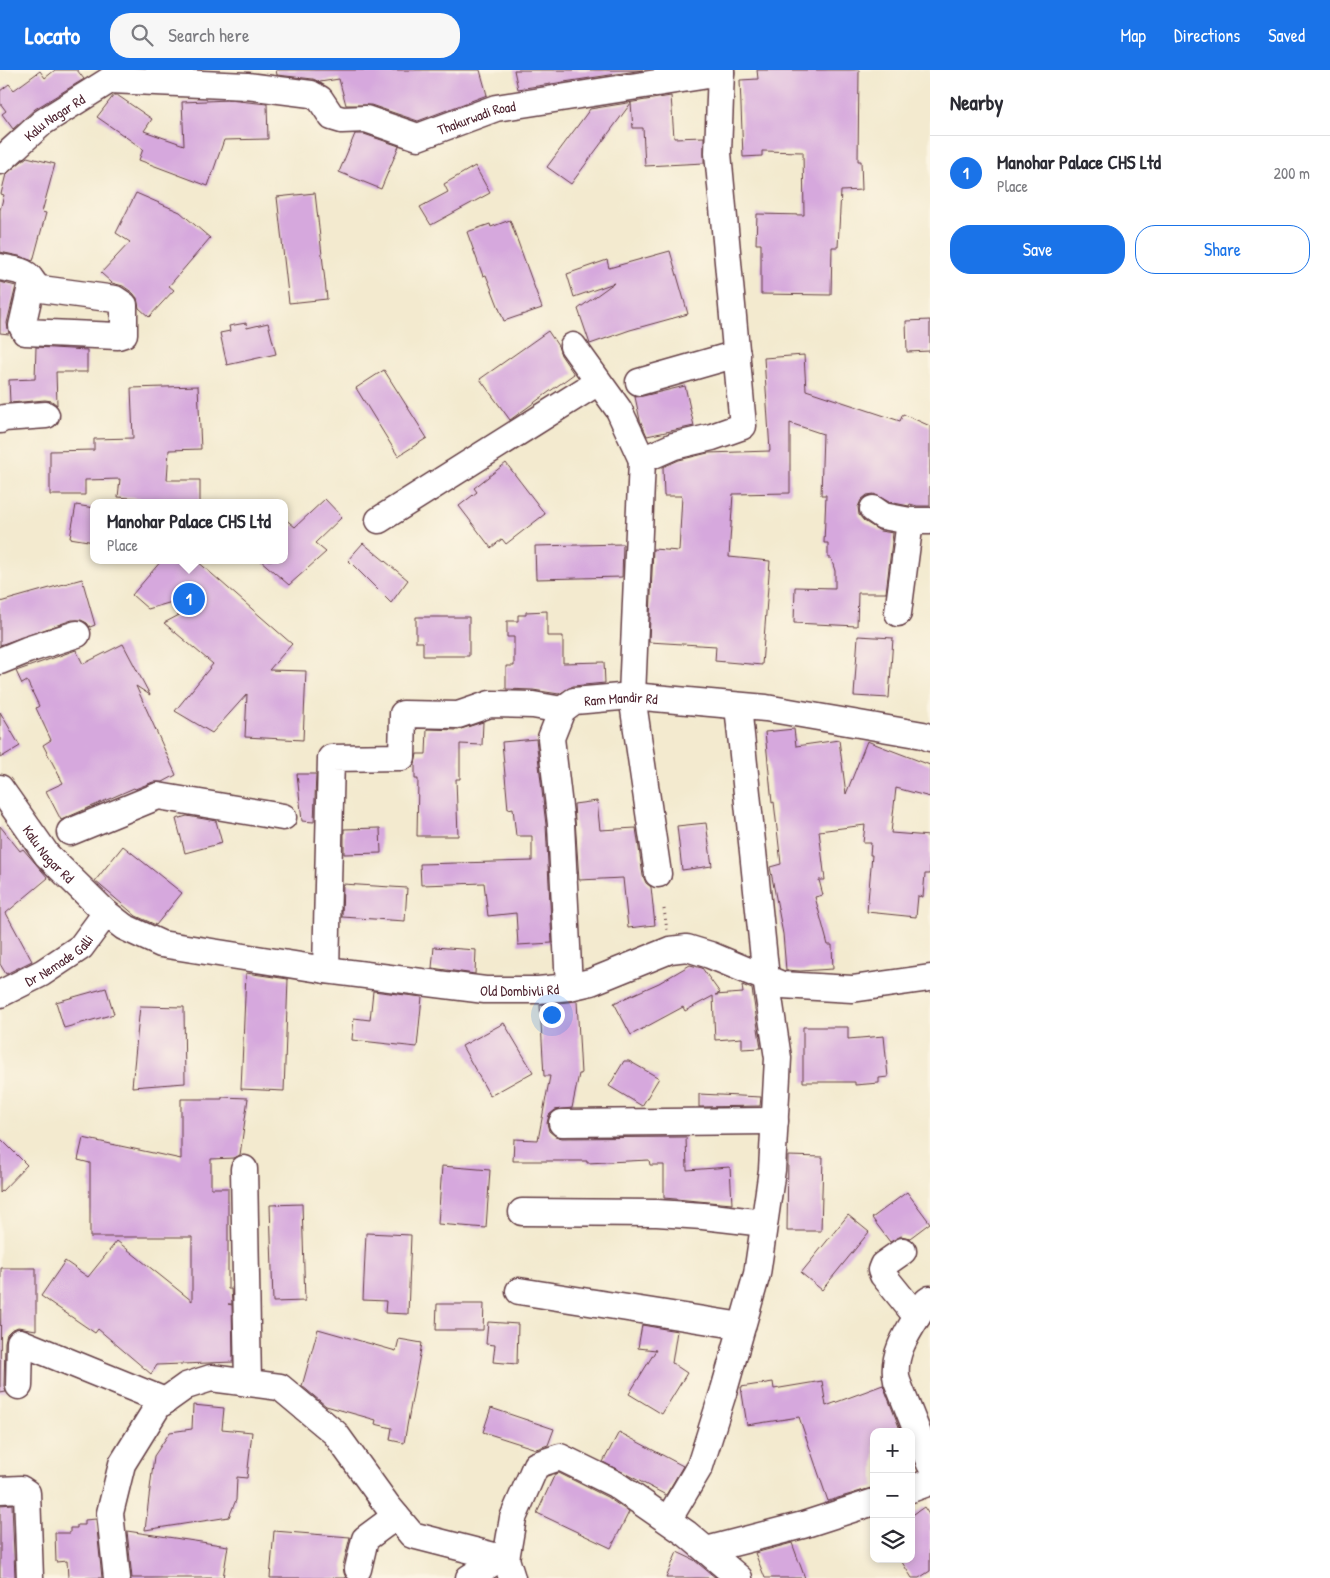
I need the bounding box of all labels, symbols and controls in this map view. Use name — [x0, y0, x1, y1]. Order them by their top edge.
search box — [110, 13, 460, 58]
text: Locato — [25, 19, 80, 51]
icon: search — [128, 21, 156, 49]
text: Search here — [168, 22, 249, 48]
text: Map — [1121, 23, 1146, 48]
text: Directions — [1174, 23, 1240, 48]
text: Saved — [1268, 23, 1305, 48]
text: Nearby — [950, 88, 1003, 117]
street label: Kalu Nagar Rd — [19, 89, 89, 145]
street label: Thakurwadi Road — [434, 96, 517, 139]
text: Manohar Palace CHS Ltd — [997, 149, 1161, 175]
text: 1 — [963, 162, 969, 184]
text: 200 m — [1274, 162, 1310, 184]
text: Place — [997, 175, 1028, 197]
button: Save — [950, 225, 1125, 274]
button: Share — [1135, 225, 1310, 274]
popup — [90, 499, 288, 564]
text: Manohar Palace CHS Ltd — [107, 508, 271, 534]
text: Place — [107, 534, 138, 556]
pin: 1 — [173, 580, 205, 618]
street label: Ram Mandir Rd — [583, 686, 659, 710]
street label: Kalu Nagar Rd — [19, 821, 79, 887]
street label: Dr Nemade Galli — [21, 930, 97, 990]
street label: Old Dombivli Rd — [479, 978, 560, 1000]
your location — [539, 1002, 565, 1028]
map controls — [870, 1428, 915, 1563]
button: + — [870, 1428, 915, 1473]
button: − — [870, 1473, 915, 1518]
button: layers — [870, 1518, 915, 1563]

